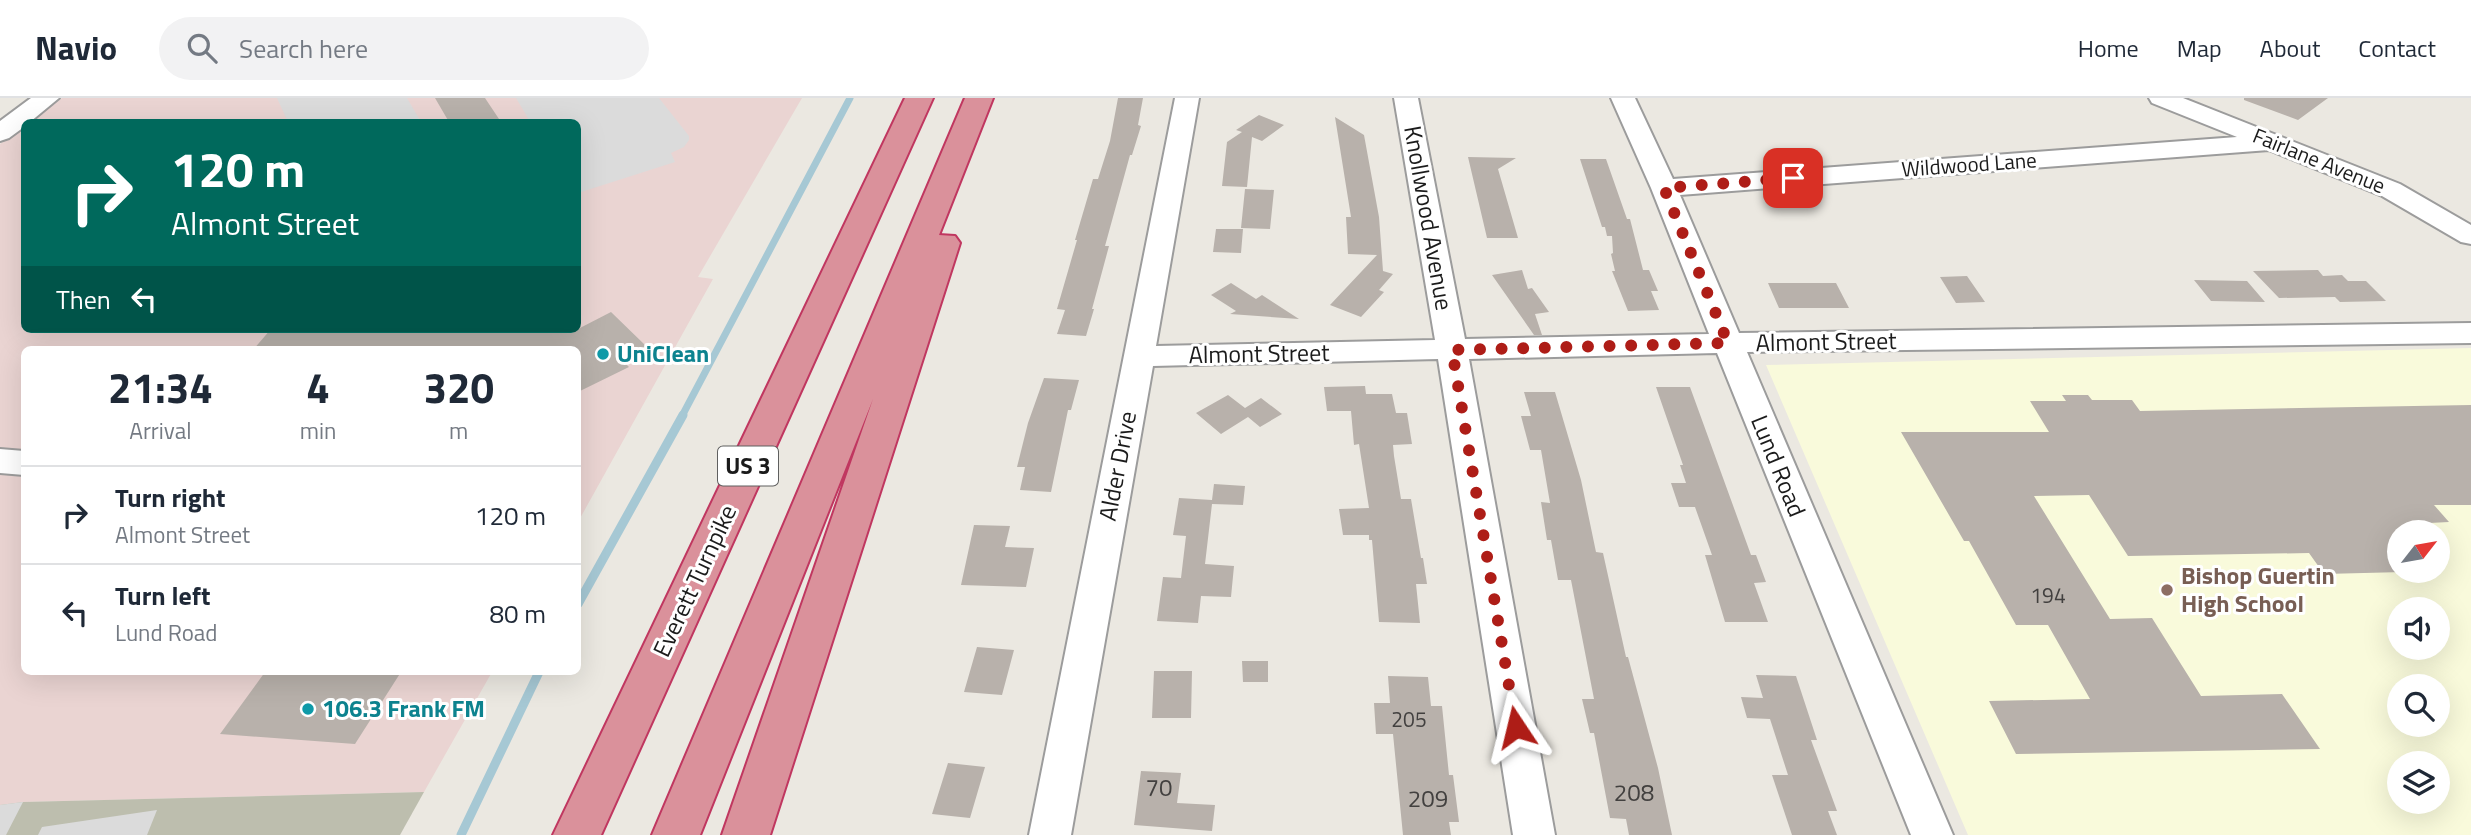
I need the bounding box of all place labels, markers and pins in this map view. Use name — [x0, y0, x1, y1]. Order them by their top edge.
pin — [1763, 148, 1823, 208]
place label: UniClean — [617, 335, 709, 371]
marker: UniClean — [595, 346, 611, 362]
place label: Bishop Guertin High School — [2181, 557, 2335, 621]
marker: Bishop Guertin High School — [2159, 582, 2175, 598]
place label: 106.3 Frank FM — [322, 690, 485, 726]
marker: 106.3 Frank FM — [300, 701, 316, 717]

